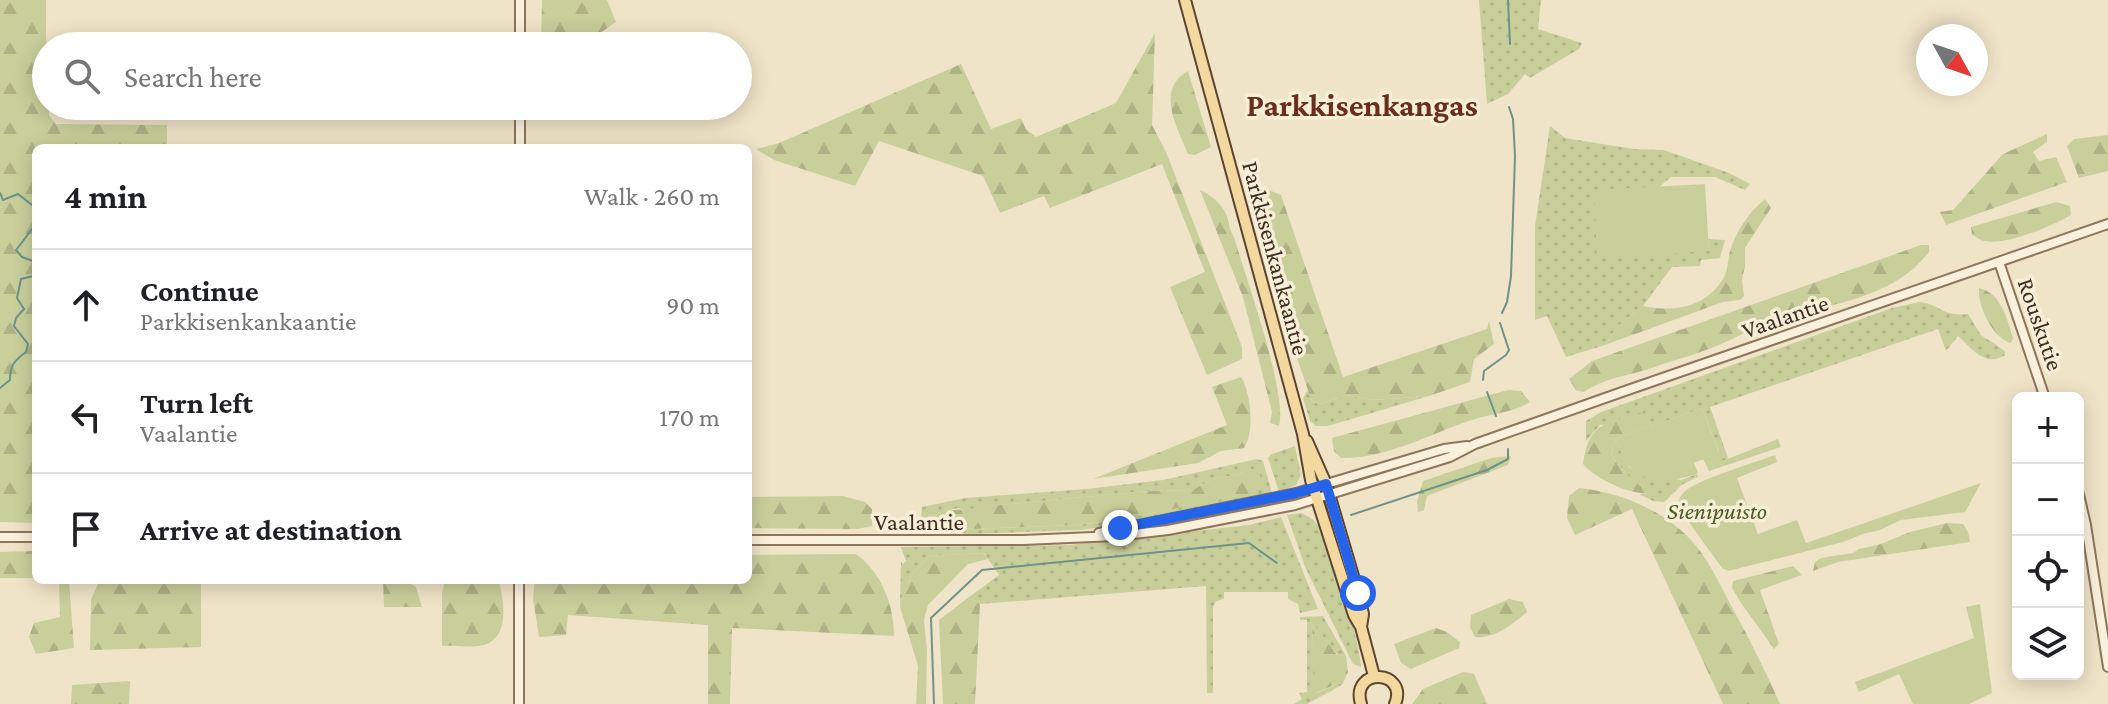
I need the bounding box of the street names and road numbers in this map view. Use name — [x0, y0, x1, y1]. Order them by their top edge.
street label: Parkkisenkankaantie — [1237, 158, 1315, 358]
street label: Rouskutie — [2013, 274, 2069, 374]
street label: Vaalantie — [1738, 289, 1832, 343]
street label: Vaalantie — [874, 508, 964, 535]

